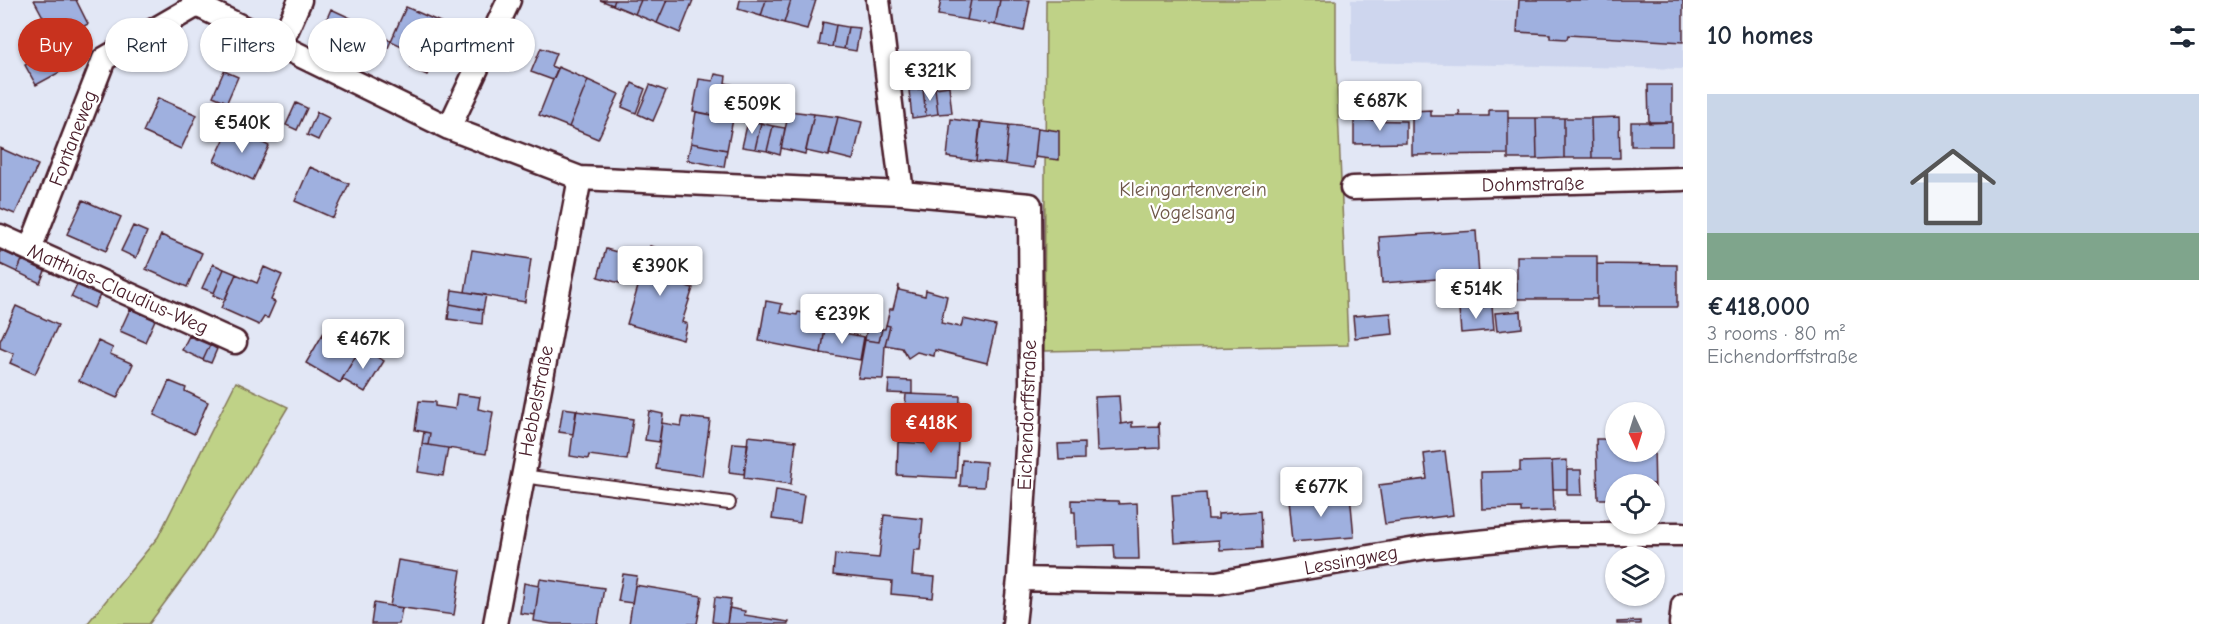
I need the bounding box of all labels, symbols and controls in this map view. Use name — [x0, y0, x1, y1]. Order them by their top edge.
chip: Buy — [18, 18, 93, 72]
chip: Rent — [105, 18, 188, 72]
chip: Filters — [200, 18, 296, 72]
chip: New — [308, 18, 387, 72]
chip: Apartment — [399, 18, 535, 72]
icon: filters — [2166, 20, 2199, 53]
text: 10 homes — [1707, 21, 1813, 51]
pin: €321K — [888, 51, 972, 102]
text: €321K — [904, 59, 956, 82]
pin: €687K — [1338, 81, 1422, 132]
pin: €509K — [710, 84, 794, 135]
street label: Fontaneweg — [44, 87, 102, 189]
text: €687K — [1353, 89, 1407, 112]
text: €509K — [723, 92, 781, 115]
pin: €540K — [200, 103, 284, 154]
text: €540K — [214, 111, 270, 134]
icon: home — [1899, 133, 2007, 241]
street label: Dohmstraße — [1481, 172, 1585, 196]
park label: Kleingartenverein Vogelsang — [1119, 178, 1267, 224]
street label: Matthias-Claudius-Weg — [24, 239, 212, 339]
pin: €390K — [618, 246, 702, 297]
text: €390K — [632, 254, 688, 277]
pin: €514K — [1434, 269, 1518, 320]
text: €514K — [1450, 277, 1502, 300]
text: €418,000 — [1707, 292, 1810, 322]
pin: €239K — [800, 294, 884, 345]
text: €239K — [814, 302, 870, 325]
pin: €467K — [321, 319, 405, 370]
text: 3 rooms · 80 m² — [1707, 322, 1845, 345]
text: €467K — [336, 327, 390, 350]
street label: Eichendorffstraße — [1013, 339, 1041, 491]
street label: Hebbelstraße — [514, 343, 558, 459]
text: Eichendorffstraße — [1707, 345, 1858, 368]
north arrow — [1605, 402, 1665, 462]
map controls — [1605, 402, 1665, 606]
pin: €418K — [889, 403, 973, 454]
text: €418K — [905, 411, 957, 434]
pin: €677K — [1279, 467, 1363, 518]
button: locate — [1605, 474, 1665, 534]
text: €677K — [1294, 475, 1348, 498]
street label: Lessingweg — [1302, 540, 1400, 580]
button: layers — [1605, 546, 1665, 606]

